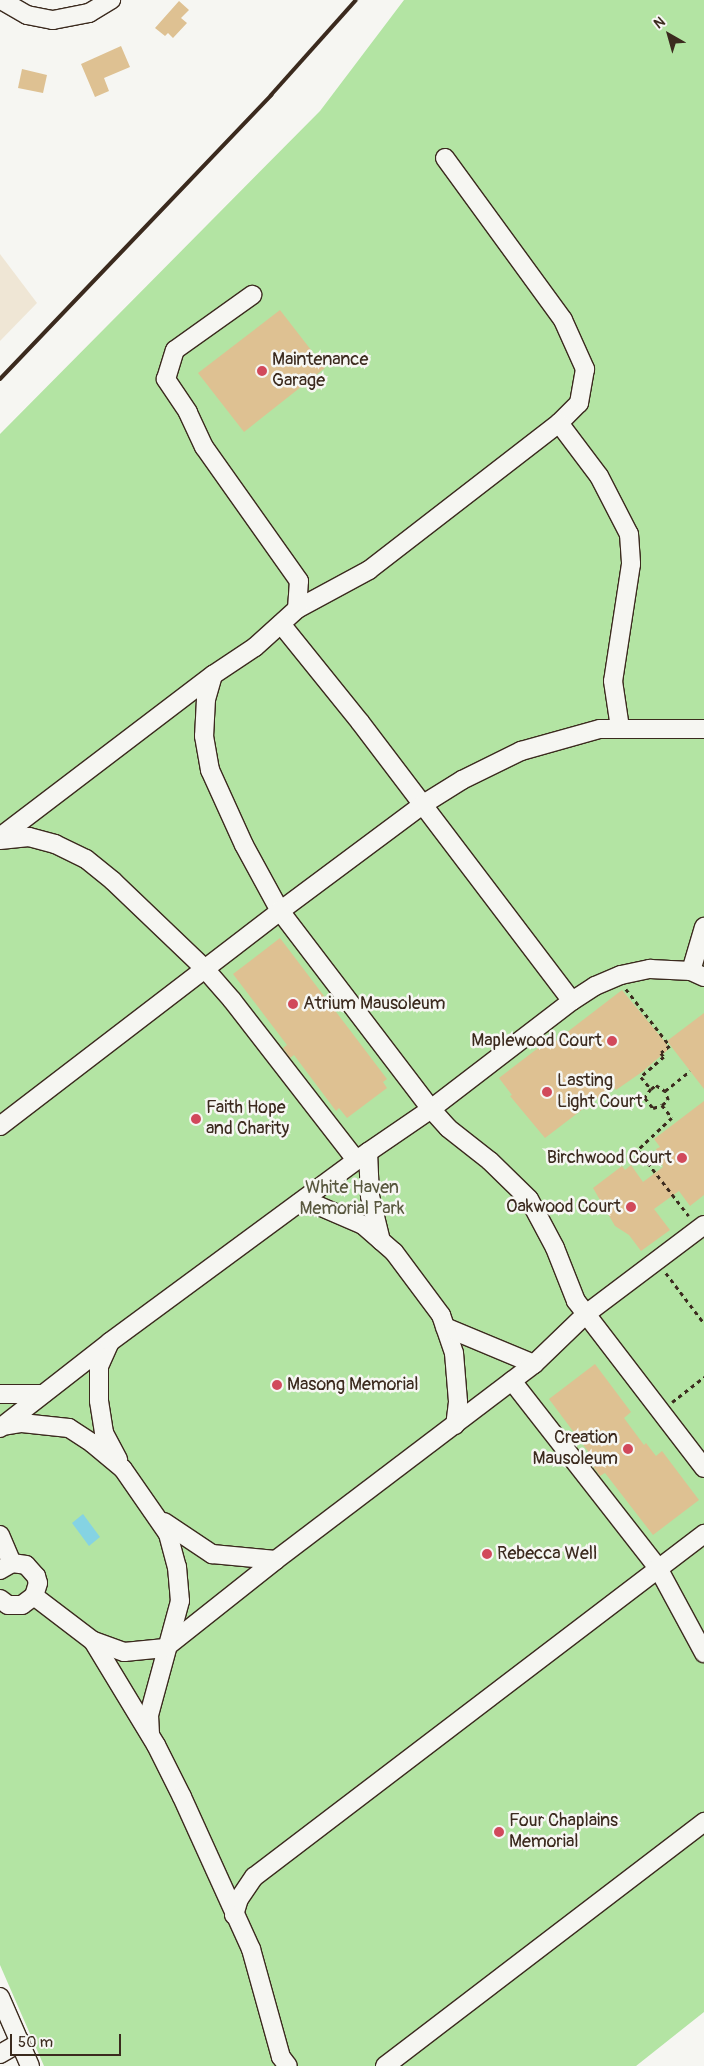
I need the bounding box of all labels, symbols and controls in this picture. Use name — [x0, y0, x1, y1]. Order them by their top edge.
north arrow — [644, 10, 694, 60]
text: N — [650, 13, 668, 32]
place label: Maintenance Garage — [272, 350, 368, 392]
marker: Maintenance Garage — [256, 365, 268, 377]
place label: Atrium Mausoleum — [303, 993, 445, 1015]
marker: Atrium Mausoleum — [287, 998, 299, 1010]
place label: Maplewood Court — [471, 1030, 602, 1052]
marker: Maplewood Court — [606, 1035, 618, 1047]
place label: Lasting Light Court — [557, 1071, 643, 1114]
marker: Lasting Light Court — [541, 1086, 553, 1098]
place label: Faith Hope and Charity — [206, 1098, 289, 1140]
marker: Faith Hope and Charity — [190, 1113, 202, 1125]
place label: Birchwood Court — [547, 1147, 672, 1169]
marker: Birchwood Court — [676, 1152, 688, 1164]
park label: White Haven Memorial Park — [299, 1178, 405, 1220]
place label: Oakwood Court — [506, 1196, 621, 1218]
marker: Oakwood Court — [625, 1201, 637, 1213]
place label: Masong Memorial — [287, 1374, 419, 1396]
marker: Masong Memorial — [271, 1379, 283, 1391]
place label: Creation Mausoleum — [533, 1428, 618, 1470]
marker: Creation Mausoleum — [622, 1443, 634, 1455]
place label: Rebecca Well — [497, 1543, 597, 1565]
marker: Rebecca Well — [481, 1548, 493, 1560]
place label: Four Chaplains Memorial — [509, 1811, 618, 1854]
marker: Four Chaplains Memorial — [493, 1826, 505, 1838]
scale bar — [12, 2024, 124, 2056]
text: 50 m — [18, 2033, 53, 2052]

